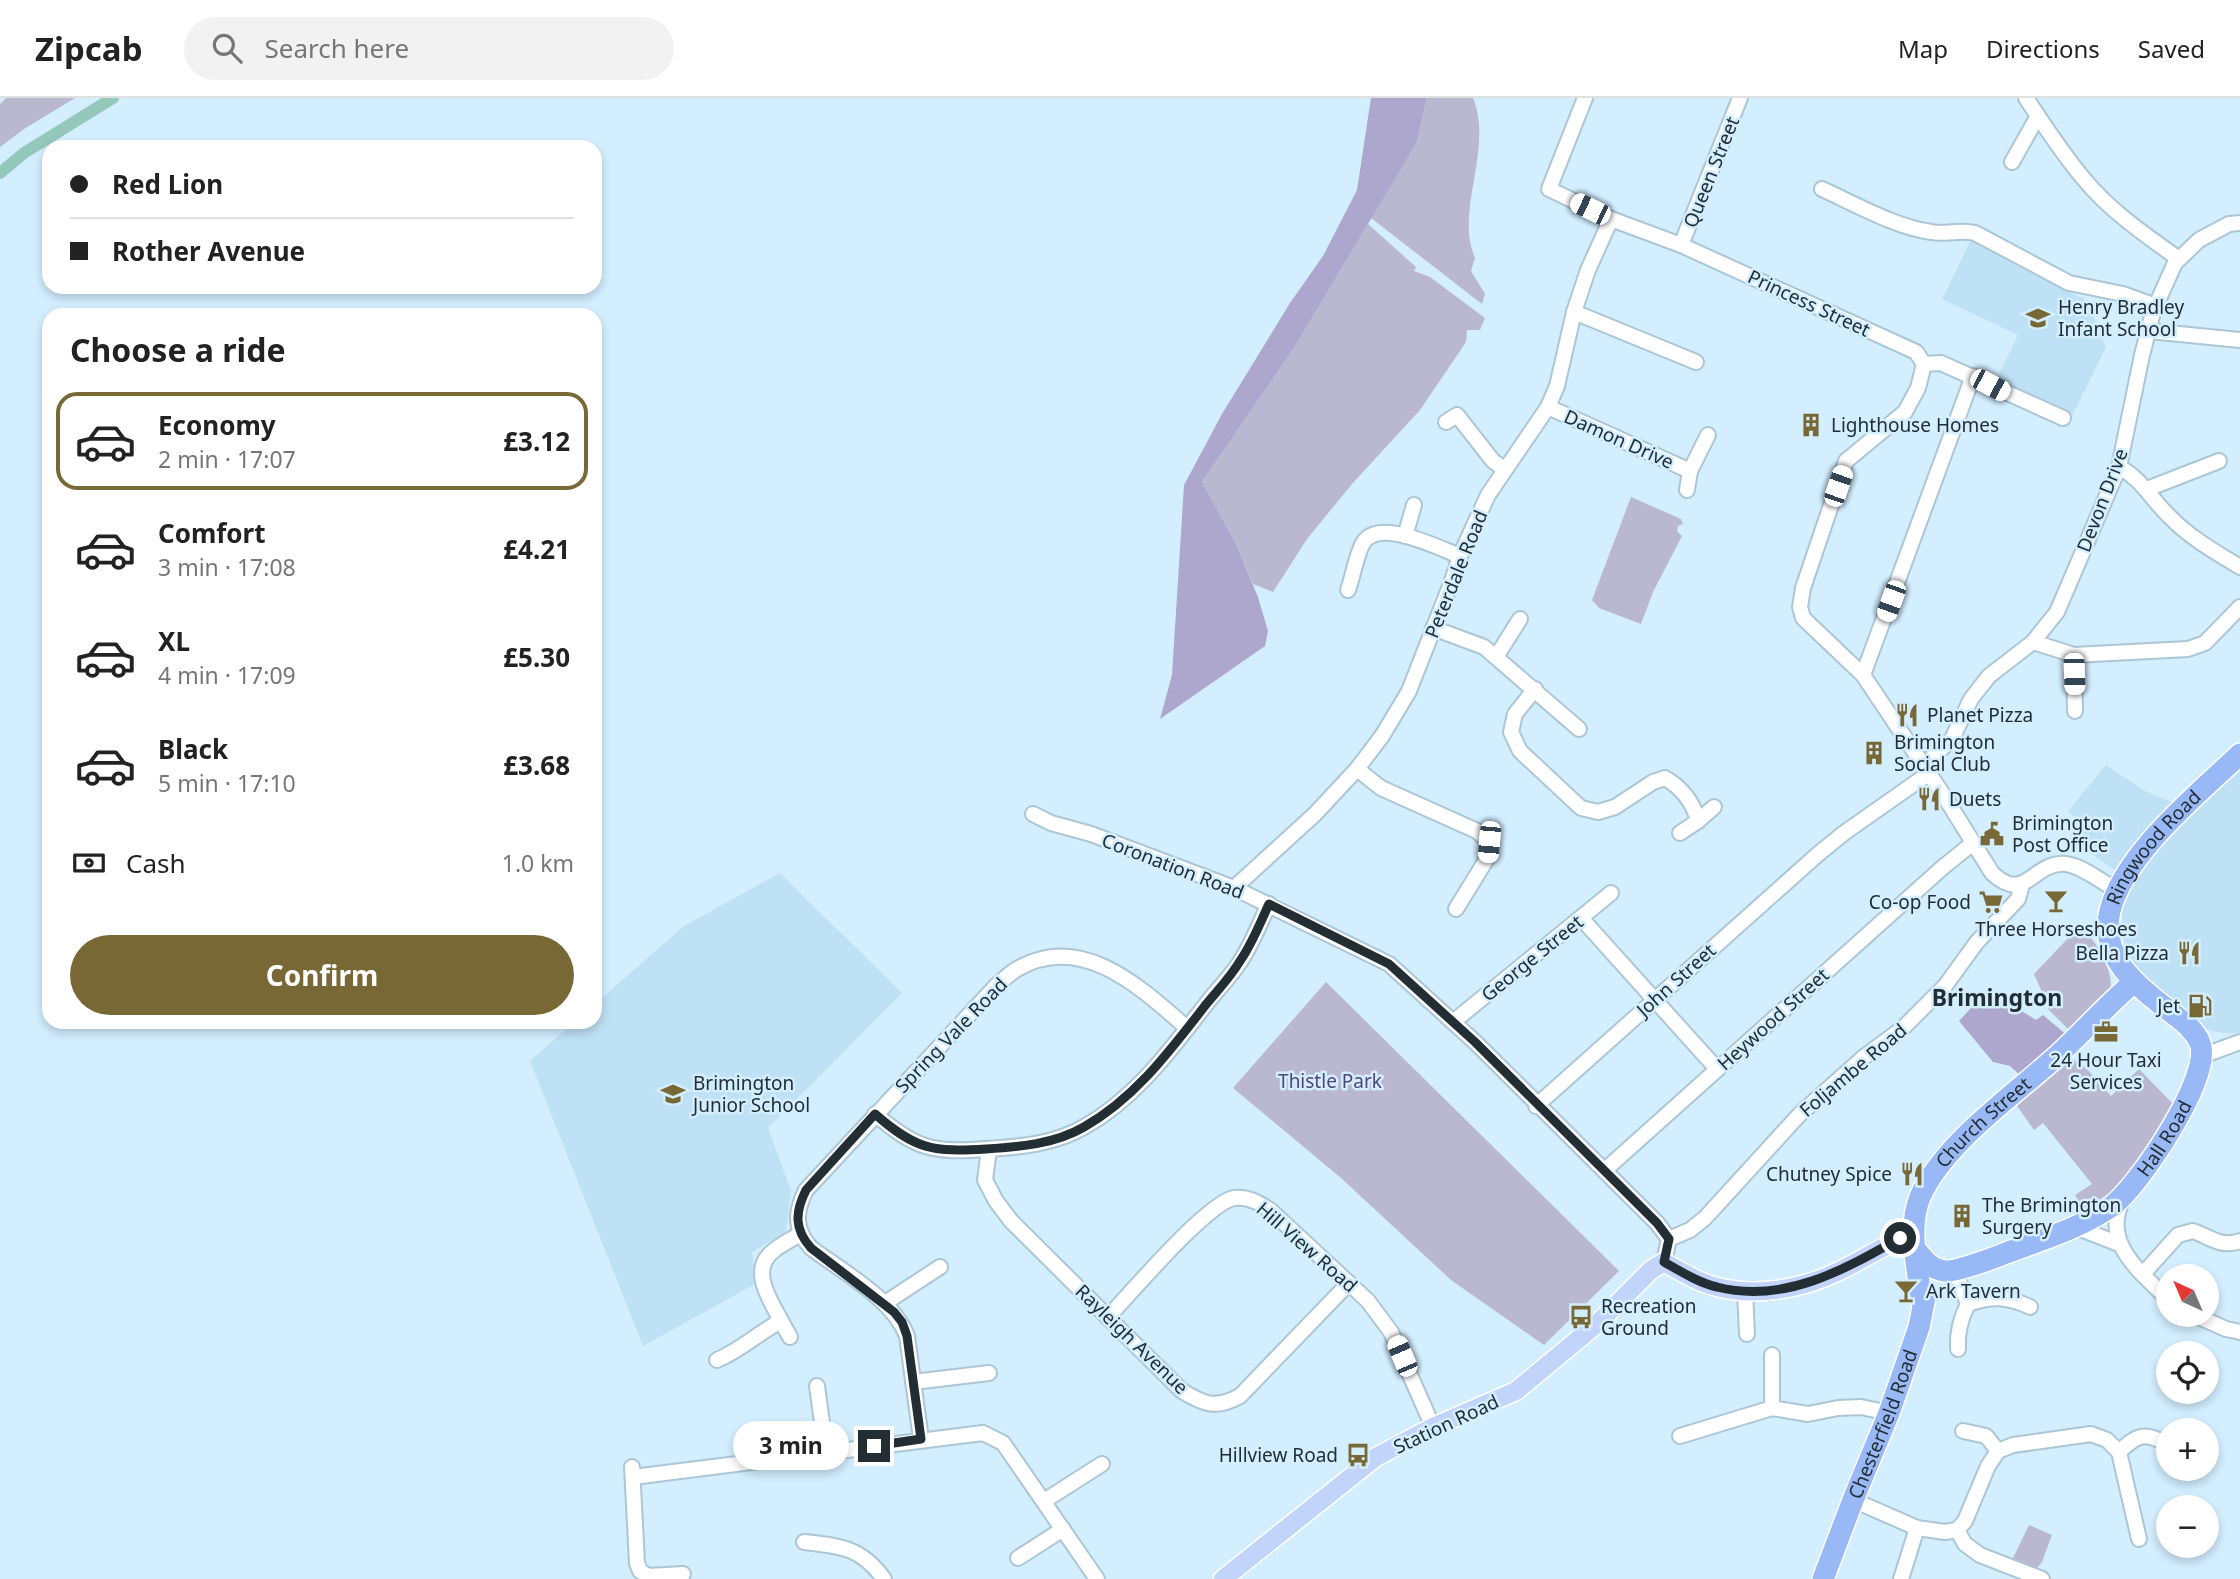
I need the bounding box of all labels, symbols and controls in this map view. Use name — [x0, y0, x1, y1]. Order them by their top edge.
search box — [184, 17, 674, 80]
text: Zipcab — [35, 26, 142, 71]
icon: search — [208, 29, 246, 67]
text: Search here — [264, 30, 409, 66]
text: Map — [1898, 32, 1948, 65]
text: Directions — [1986, 32, 2100, 65]
text: Saved — [2138, 32, 2205, 65]
street label: Queen Street — [1677, 112, 1745, 231]
text: Red Lion — [112, 166, 223, 202]
car — [1567, 190, 1614, 228]
text: Rother Avenue — [112, 233, 305, 269]
street label: Princess Street — [1744, 263, 1874, 343]
place label: Henry Bradley Infant School — [2058, 294, 2184, 342]
school or university icon: Henry Bradley Infant School — [2024, 304, 2052, 332]
text: Choose a ride — [70, 328, 286, 371]
car — [1967, 366, 2014, 404]
street label: Damon Drive — [1560, 403, 1678, 475]
text: Economy — [158, 407, 276, 443]
icon: car — [74, 410, 137, 473]
building icon: Lighthouse Homes — [1797, 411, 1825, 439]
place label: Lighthouse Homes — [1831, 412, 1999, 438]
text: £3.12 — [503, 423, 570, 459]
text: 2 min · 17:07 — [158, 443, 296, 475]
street label: Devon Drive — [2070, 444, 2134, 556]
car — [1822, 463, 1855, 509]
street label: Peterdale Road — [1419, 506, 1493, 642]
text: Comfort — [158, 515, 266, 551]
icon: car — [74, 518, 137, 581]
text: £4.21 — [503, 531, 570, 567]
text: 3 min · 17:08 — [158, 551, 296, 583]
car — [1874, 578, 1909, 624]
text: XL — [158, 623, 190, 659]
icon: car — [74, 626, 137, 689]
text: £5.30 — [503, 639, 570, 675]
car — [2063, 653, 2086, 695]
text: 4 min · 17:09 — [158, 659, 296, 691]
restaurant icon: Planet Pizza — [1893, 701, 1921, 729]
place label: Planet Pizza — [1927, 702, 2033, 728]
place label: Brimington Social Club — [1894, 729, 1995, 777]
text: Black — [158, 731, 228, 767]
icon: car — [74, 734, 137, 797]
building icon: Brimington Social Club — [1860, 739, 1888, 767]
text: £3.68 — [503, 747, 570, 783]
text: 5 min · 17:10 — [158, 767, 296, 799]
street label: Ringwood Road — [2100, 784, 2206, 908]
restaurant icon: Duets — [1915, 785, 1943, 813]
place label: Duets — [1949, 786, 2001, 812]
place label: Brimington Post Office — [2012, 810, 2113, 858]
car — [1477, 820, 1502, 864]
public building icon: Brimington Post Office — [1978, 820, 2006, 848]
street label: Coronation Road — [1098, 827, 1248, 905]
icon: cash — [70, 844, 108, 882]
text: Cash — [126, 845, 186, 881]
text: 1.0 km — [502, 847, 574, 879]
bar icon: Three Horseshoes — [2042, 887, 2070, 915]
supermarket icon: Co-op Food — [1977, 888, 2005, 916]
place label: Co-op Food — [1869, 889, 1971, 915]
street label: George Street — [1476, 909, 1589, 1007]
place label: Three Horseshoes — [1975, 916, 2137, 942]
button: Confirm — [70, 935, 574, 1015]
street label: John Street — [1629, 937, 1721, 1024]
restaurant icon: Bella Pizza — [2175, 939, 2203, 967]
place label: Bella Pizza — [2076, 940, 2169, 966]
street label: Heywood Street — [1712, 962, 1834, 1076]
street label: Spring Vale Road — [889, 972, 1013, 1098]
district label: Brimington — [1932, 981, 2062, 1013]
fuel station icon: Jet — [2186, 992, 2214, 1020]
place label: Jet — [2155, 993, 2180, 1019]
street label: Foljambe Road — [1794, 1017, 1912, 1123]
office icon: 24 Hour Taxi Services — [2092, 1018, 2120, 1046]
place label: 24 Hour Taxi Services — [2050, 1047, 2162, 1095]
park label: Thistle Park — [1278, 1068, 1382, 1094]
place label: Brimington Junior School — [691, 1070, 810, 1118]
street label: Church Street — [1930, 1071, 2036, 1173]
school or university icon: Brimington Junior School — [659, 1080, 687, 1108]
street label: Hall Road — [2131, 1096, 2198, 1182]
restaurant icon: Chutney Spice — [1898, 1160, 1926, 1188]
place label: Chutney Spice — [1766, 1161, 1892, 1187]
place label: The Brimington Surgery — [1982, 1192, 2121, 1240]
street label: Hill View Road — [1251, 1196, 1363, 1298]
building icon: The Brimington Surgery — [1948, 1202, 1976, 1230]
route start — [1884, 1222, 1916, 1254]
north arrow — [2156, 1264, 2219, 1326]
map controls — [2156, 1264, 2219, 1558]
bar icon: Ark Tavern — [1892, 1277, 1920, 1305]
street label: Rayleigh Avenue — [1070, 1278, 1194, 1400]
place label: Ark Tavern — [1926, 1278, 2021, 1304]
place label: Recreation Ground — [1601, 1293, 1697, 1341]
bus stop icon: Recreation Ground — [1567, 1303, 1595, 1331]
car — [1385, 1333, 1420, 1379]
button: locate — [2156, 1341, 2219, 1404]
street label: Chesterfield Road — [1842, 1346, 1923, 1503]
street label: Station Road — [1389, 1388, 1503, 1460]
button: + — [2156, 1418, 2219, 1481]
callout: 3 min — [734, 1422, 850, 1470]
text: 3 min — [759, 1429, 823, 1461]
route end — [858, 1430, 890, 1462]
bus stop icon: Hillview Road — [1344, 1441, 1372, 1469]
place label: Hillview Road — [1219, 1442, 1338, 1468]
button: − — [2156, 1495, 2219, 1558]

